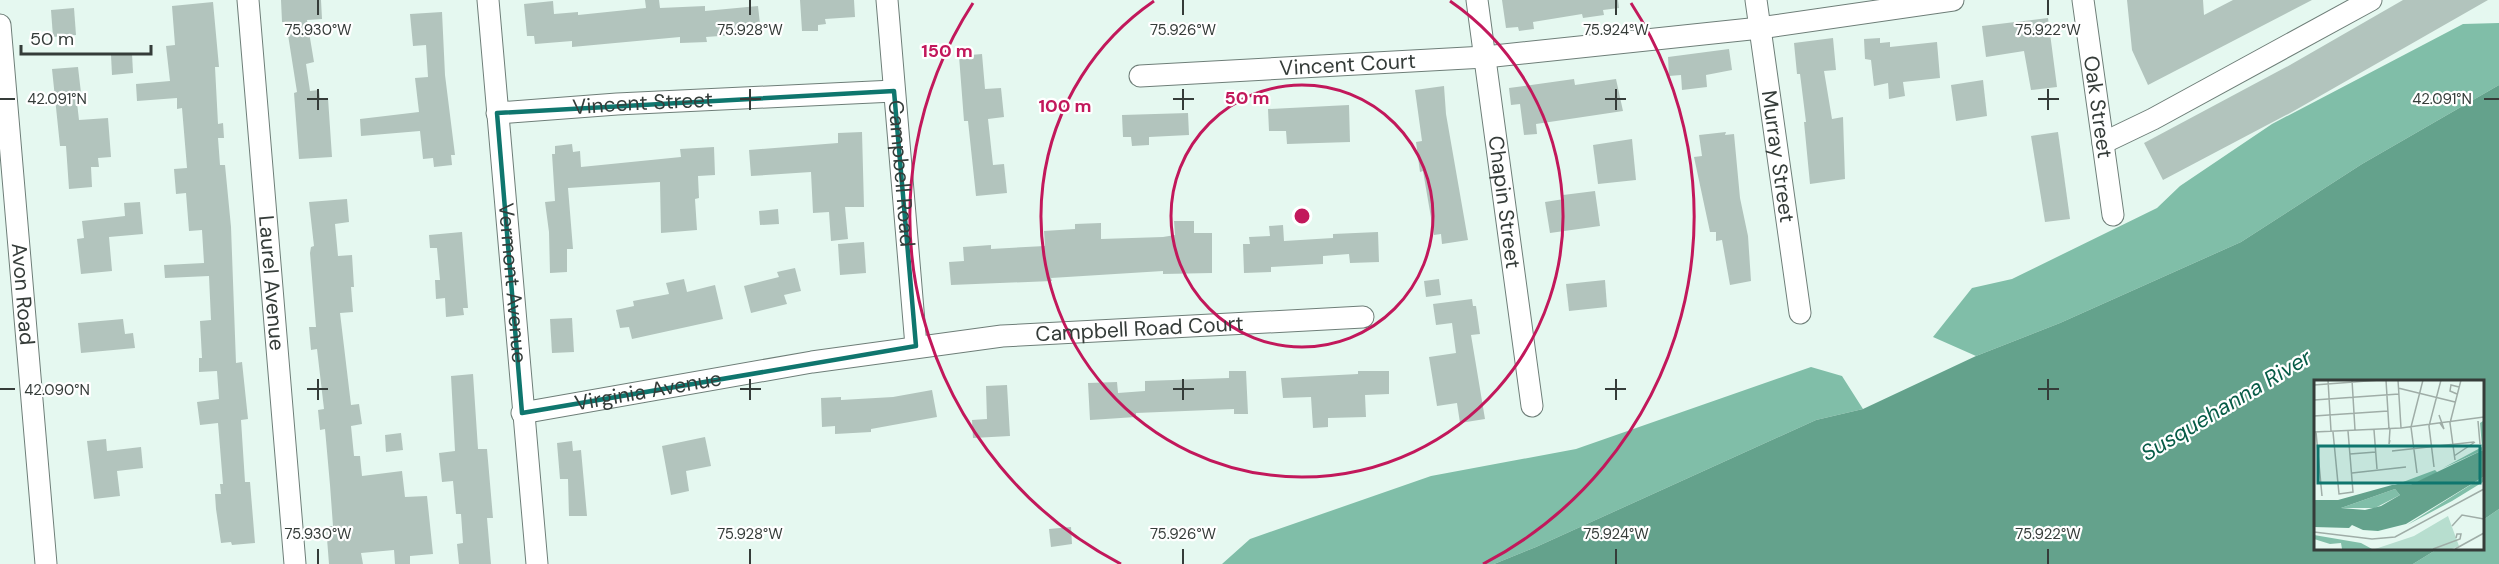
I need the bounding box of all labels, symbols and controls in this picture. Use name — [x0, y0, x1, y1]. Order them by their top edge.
scale bar — [21, 18, 152, 56]
text: 75.930°W — [284, 20, 352, 40]
text: 75.928°W — [717, 20, 783, 40]
text: 75.926°W — [1150, 20, 1217, 40]
text: 75.924°W — [1583, 20, 1649, 40]
text: 75.922°W — [2015, 20, 2081, 40]
text: 50 m — [30, 27, 74, 51]
text: 150 m — [921, 39, 973, 63]
street label: Vincent Court — [1279, 47, 1417, 82]
street label: Oak Street — [2077, 54, 2119, 160]
street label: Vincent Street — [571, 86, 713, 121]
text: 50 m — [1224, 86, 1270, 110]
text: 42.091°N — [27, 89, 87, 109]
street label: Murray Street — [1755, 89, 1801, 224]
text: 42.091°N — [2412, 89, 2472, 109]
text: 100 m — [1038, 94, 1092, 118]
street label: Campbell Road — [881, 99, 922, 248]
street label: Chapin Street — [1482, 134, 1527, 270]
street label: Vermont Avenue — [492, 202, 533, 364]
centre of rings — [1292, 206, 1312, 226]
street label: Laurel Avenue — [252, 214, 291, 352]
street label: Avon Road — [5, 242, 41, 346]
street label: Campbell Road Court — [1035, 309, 1244, 348]
water label: Susquehanna River — [2135, 342, 2317, 467]
street label: Virginia Avenue — [572, 364, 724, 418]
text: 42.090°N — [24, 380, 90, 400]
inset map — [2314, 380, 2484, 549]
text: 75.930°W — [284, 524, 352, 544]
text: 75.928°W — [717, 524, 783, 544]
text: 75.926°W — [1150, 524, 1217, 544]
text: 75.924°W — [1583, 524, 1649, 544]
text: 75.922°W — [2015, 524, 2081, 544]

